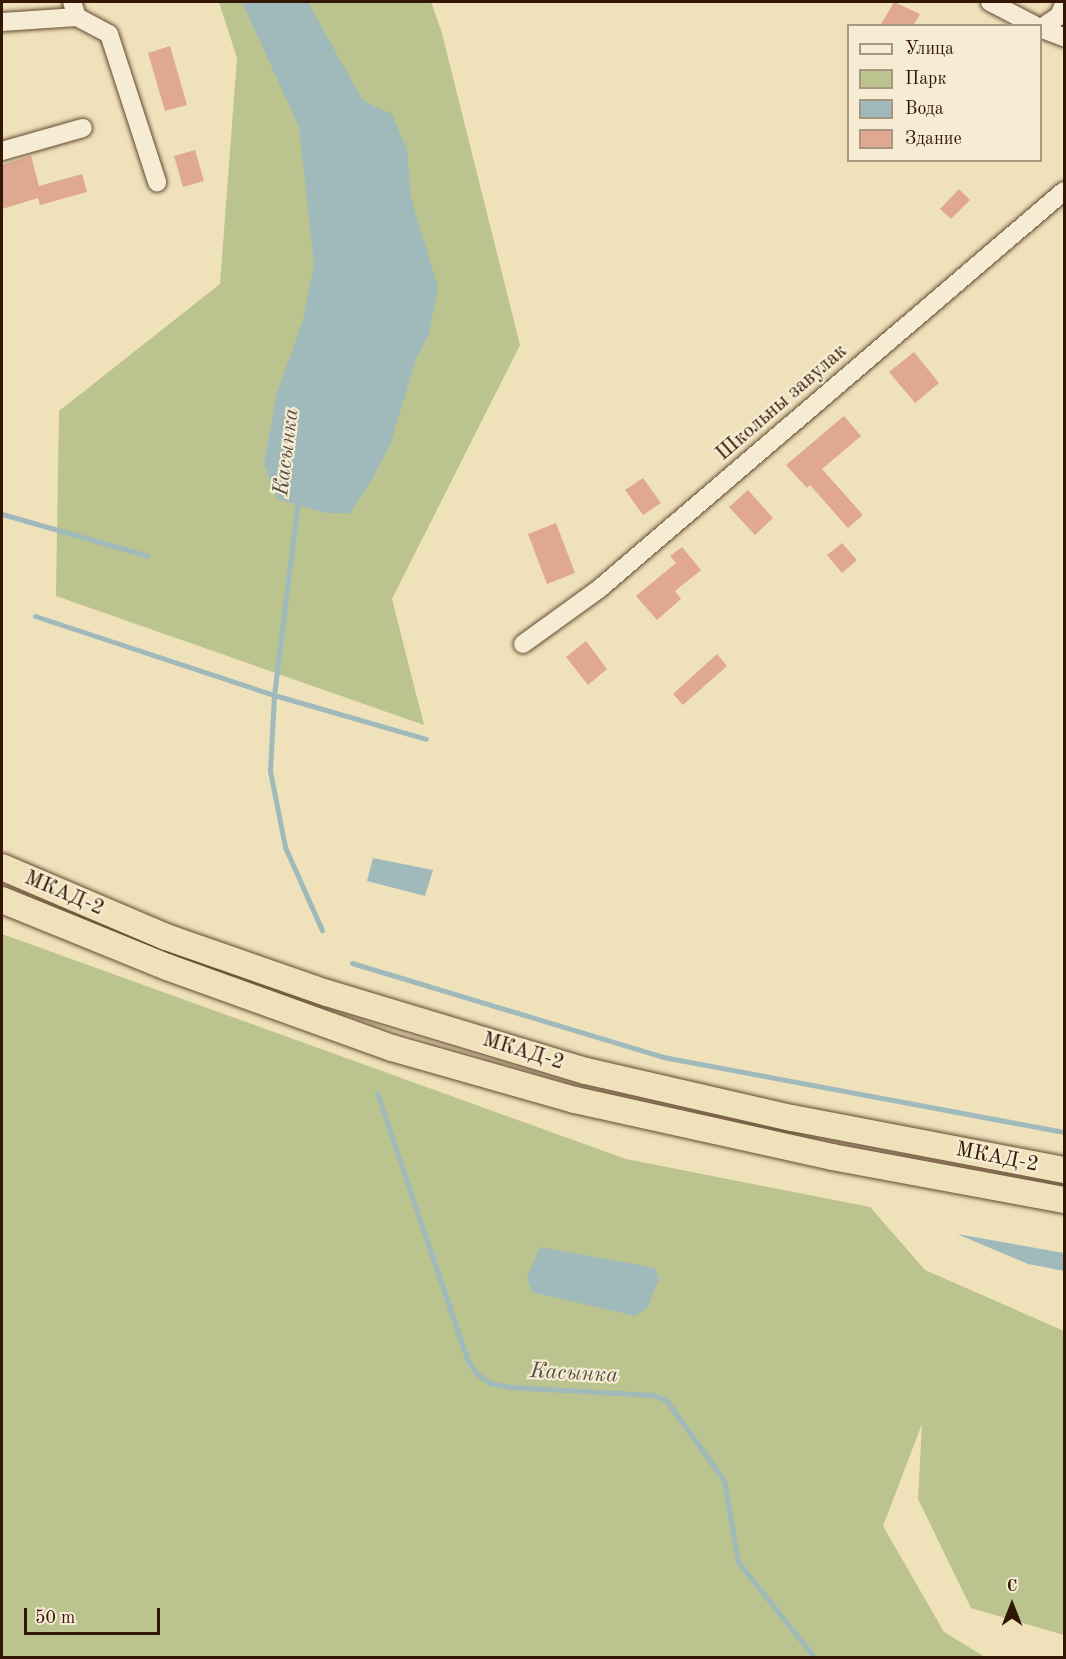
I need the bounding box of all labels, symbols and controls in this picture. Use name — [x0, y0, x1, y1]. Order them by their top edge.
legend — [847, 24, 1042, 162]
text: Улица — [905, 40, 954, 58]
text: Парк — [905, 70, 946, 88]
text: Вода — [905, 100, 944, 118]
text: Здание — [905, 130, 962, 148]
street label: Школьны завулак — [711, 339, 853, 467]
water label: Касынка — [269, 407, 305, 497]
street label: МКАД-2 — [20, 866, 108, 922]
street label: МКАД-2 — [479, 1028, 567, 1076]
street label: МКАД-2 — [953, 1138, 1041, 1178]
water label: Касынка — [529, 1359, 619, 1389]
north arrow — [982, 1575, 1042, 1635]
text: С — [1007, 1579, 1017, 1595]
scale bar — [27, 1596, 164, 1634]
text: 50 m — [35, 1609, 75, 1627]

